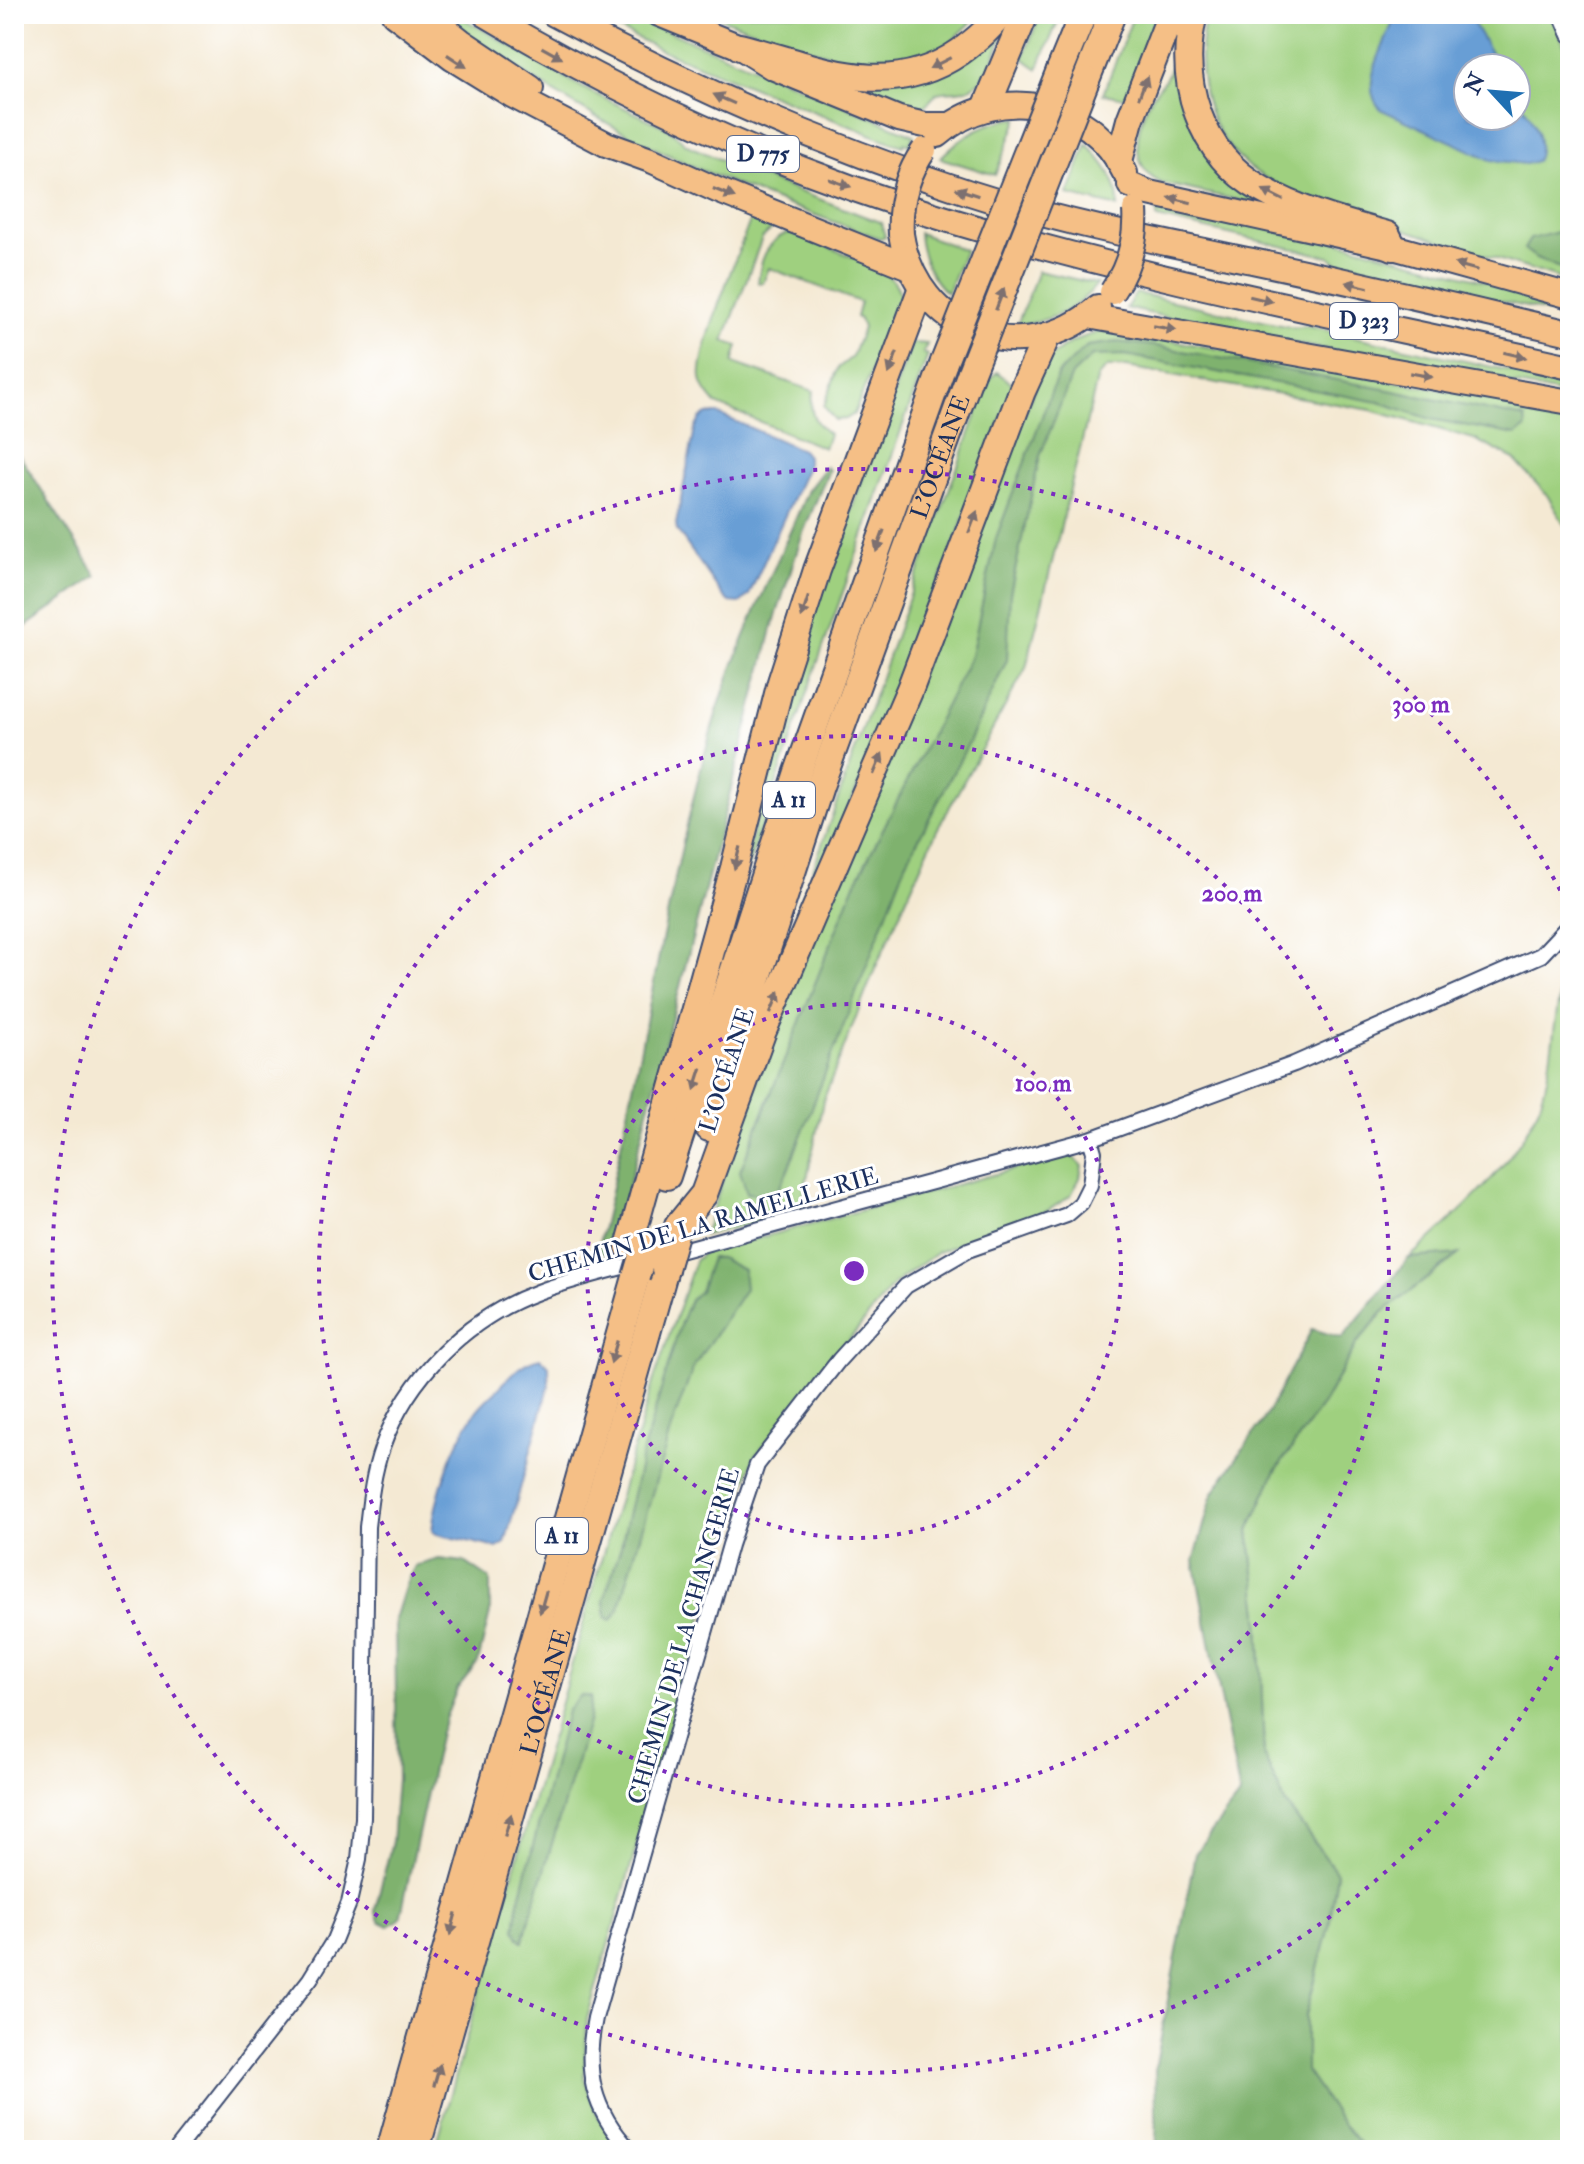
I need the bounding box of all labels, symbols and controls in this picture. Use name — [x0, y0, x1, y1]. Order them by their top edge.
one-way arrow — [541, 46, 564, 59]
north arrow — [1452, 52, 1532, 132]
one-way arrow — [446, 53, 467, 68]
one-way arrow — [929, 56, 952, 69]
text: N — [1458, 68, 1492, 100]
one-way arrow — [1137, 75, 1150, 99]
one-way arrow — [712, 92, 736, 106]
road number: D 775 — [727, 136, 799, 172]
one-way arrow — [828, 177, 852, 189]
one-way arrow — [954, 185, 978, 197]
one-way arrow — [712, 186, 736, 199]
one-way arrow — [1261, 188, 1284, 202]
one-way arrow — [1168, 193, 1193, 206]
one-way arrow — [1453, 260, 1477, 273]
one-way arrow — [1345, 278, 1370, 291]
one-way arrow — [993, 287, 1006, 311]
one-way arrow — [1249, 293, 1274, 306]
road number: D 323 — [1330, 303, 1398, 339]
one-way arrow — [1152, 323, 1177, 335]
one-way arrow — [1503, 349, 1528, 362]
one-way arrow — [887, 351, 899, 375]
one-way arrow — [1408, 369, 1433, 381]
street label: L’OCÉANE — [903, 390, 977, 523]
one-way arrow — [967, 510, 980, 534]
one-way arrow — [873, 529, 886, 553]
one-way arrow — [798, 595, 811, 619]
text: 300 m — [1392, 689, 1450, 720]
one-way arrow — [871, 752, 884, 775]
road number: A 11 — [763, 782, 815, 818]
one-way arrow — [730, 845, 742, 870]
text: 200 m — [1202, 878, 1263, 909]
one-way arrow — [768, 990, 781, 1014]
street label: L’OCÉANE — [691, 1003, 762, 1137]
one-way arrow — [691, 1067, 703, 1091]
text: 100 m — [1015, 1068, 1072, 1099]
street label: CHEMIN DE LA RAMELLERIE — [524, 1160, 882, 1290]
centre of rings — [840, 1257, 868, 1285]
one-way arrow — [607, 1340, 620, 1364]
street label: CHEMIN DE LA CHANGERIE — [621, 1464, 747, 1808]
road number: A 11 — [536, 1518, 588, 1554]
one-way arrow — [536, 1590, 549, 1614]
street label: L’OCÉANE — [513, 1625, 578, 1759]
one-way arrow — [502, 1812, 514, 1837]
one-way arrow — [446, 1912, 459, 1936]
one-way arrow — [432, 2062, 444, 2087]

